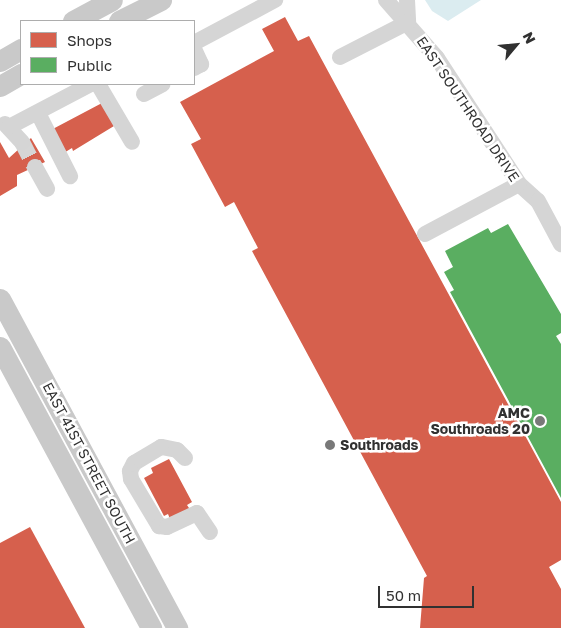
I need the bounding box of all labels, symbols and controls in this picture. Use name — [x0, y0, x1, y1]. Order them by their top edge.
legend — [20, 20, 195, 85]
north arrow — [491, 20, 541, 70]
text: N — [520, 29, 540, 46]
text: Shops — [67, 31, 112, 49]
street label: EAST SOUTHROAD DRIVE — [413, 33, 523, 185]
text: Public — [67, 56, 112, 74]
street label: EAST 41ST STREET SOUTH — [39, 379, 139, 547]
place label: AMC Southroads 20 — [430, 405, 530, 438]
marker: AMC Southroads 20 — [534, 415, 546, 427]
place label: Southroads — [340, 437, 418, 453]
marker: Southroads — [324, 439, 336, 451]
scale bar — [381, 576, 477, 608]
text: 50 m — [386, 586, 421, 604]

